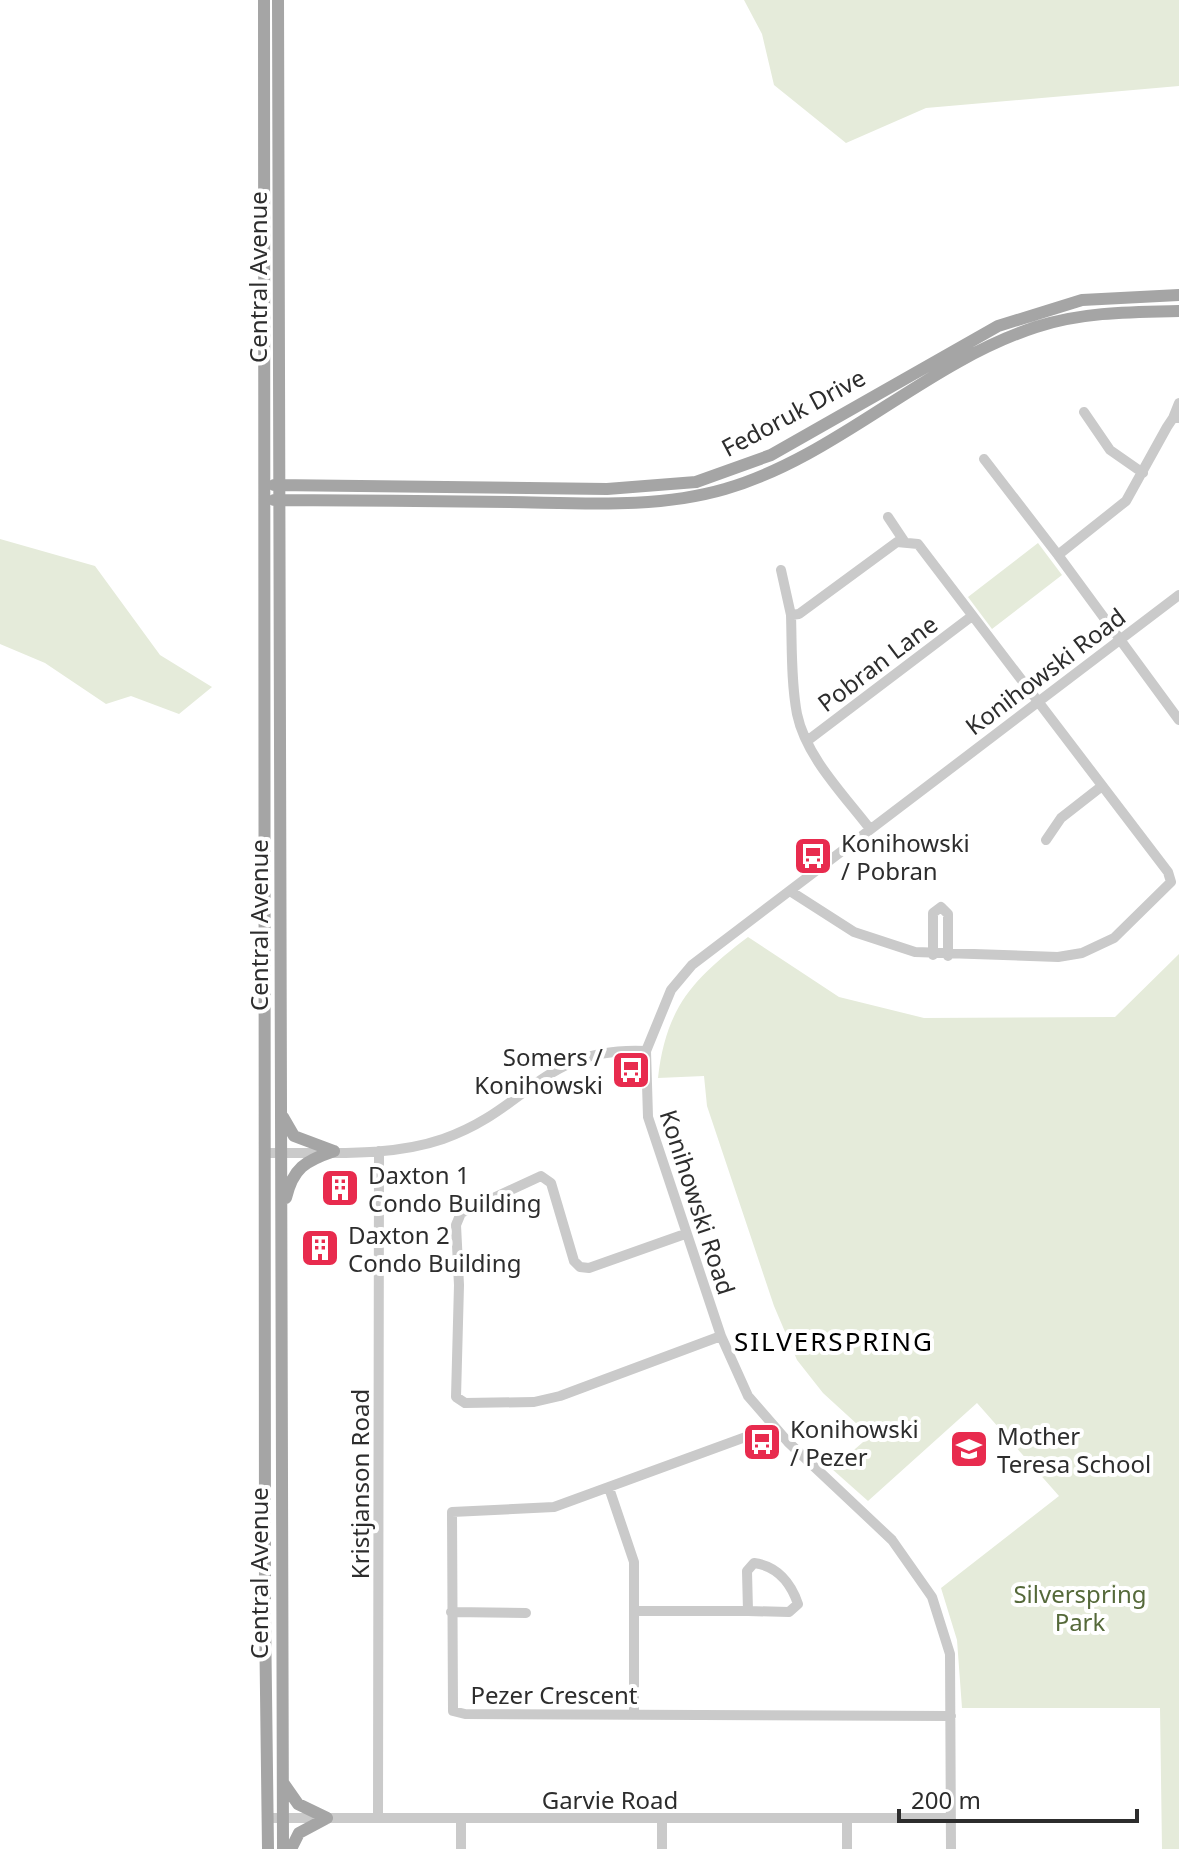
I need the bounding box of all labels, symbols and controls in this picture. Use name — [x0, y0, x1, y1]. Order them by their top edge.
street label: Central Avenue — [241, 191, 274, 363]
street label: Fedoruk Drive — [715, 360, 871, 464]
street label: Konihowski Road — [958, 600, 1132, 742]
street label: Pobran Lane — [810, 607, 944, 719]
place label: Konihowski / Pobran — [841, 826, 970, 887]
bus stop icon: Konihowski / Pobran — [792, 835, 834, 877]
street label: Central Avenue — [242, 839, 275, 1011]
place label: Somers / Konihowski — [474, 1040, 603, 1101]
bus stop icon: Somers / Konihowski — [610, 1049, 652, 1091]
street label: Konihowski Road — [653, 1105, 743, 1299]
place label: Daxton 1 Condo Building — [368, 1158, 541, 1219]
building icon: Daxton 1 Condo Building — [319, 1167, 361, 1209]
place label: Daxton 2 Condo Building — [348, 1218, 521, 1279]
building icon: Daxton 2 Condo Building — [299, 1227, 341, 1269]
district label: SILVERSPRING — [734, 1323, 934, 1359]
street label: Kristjanson Road — [343, 1389, 376, 1579]
place label: Konihowski / Pezer — [790, 1412, 919, 1473]
place label: Mother Teresa School — [997, 1419, 1151, 1480]
bus stop icon: Konihowski / Pezer — [741, 1421, 783, 1463]
school or university icon: Mother Teresa School — [948, 1428, 990, 1470]
street label: Central Avenue — [242, 1487, 275, 1659]
park label: Silverspring Park — [1013, 1577, 1147, 1638]
street label: Pezer Crescent — [471, 1678, 638, 1711]
scale bar — [899, 1773, 1137, 1823]
street label: Garvie Road — [542, 1783, 678, 1816]
text: 200 m — [911, 1783, 981, 1816]

